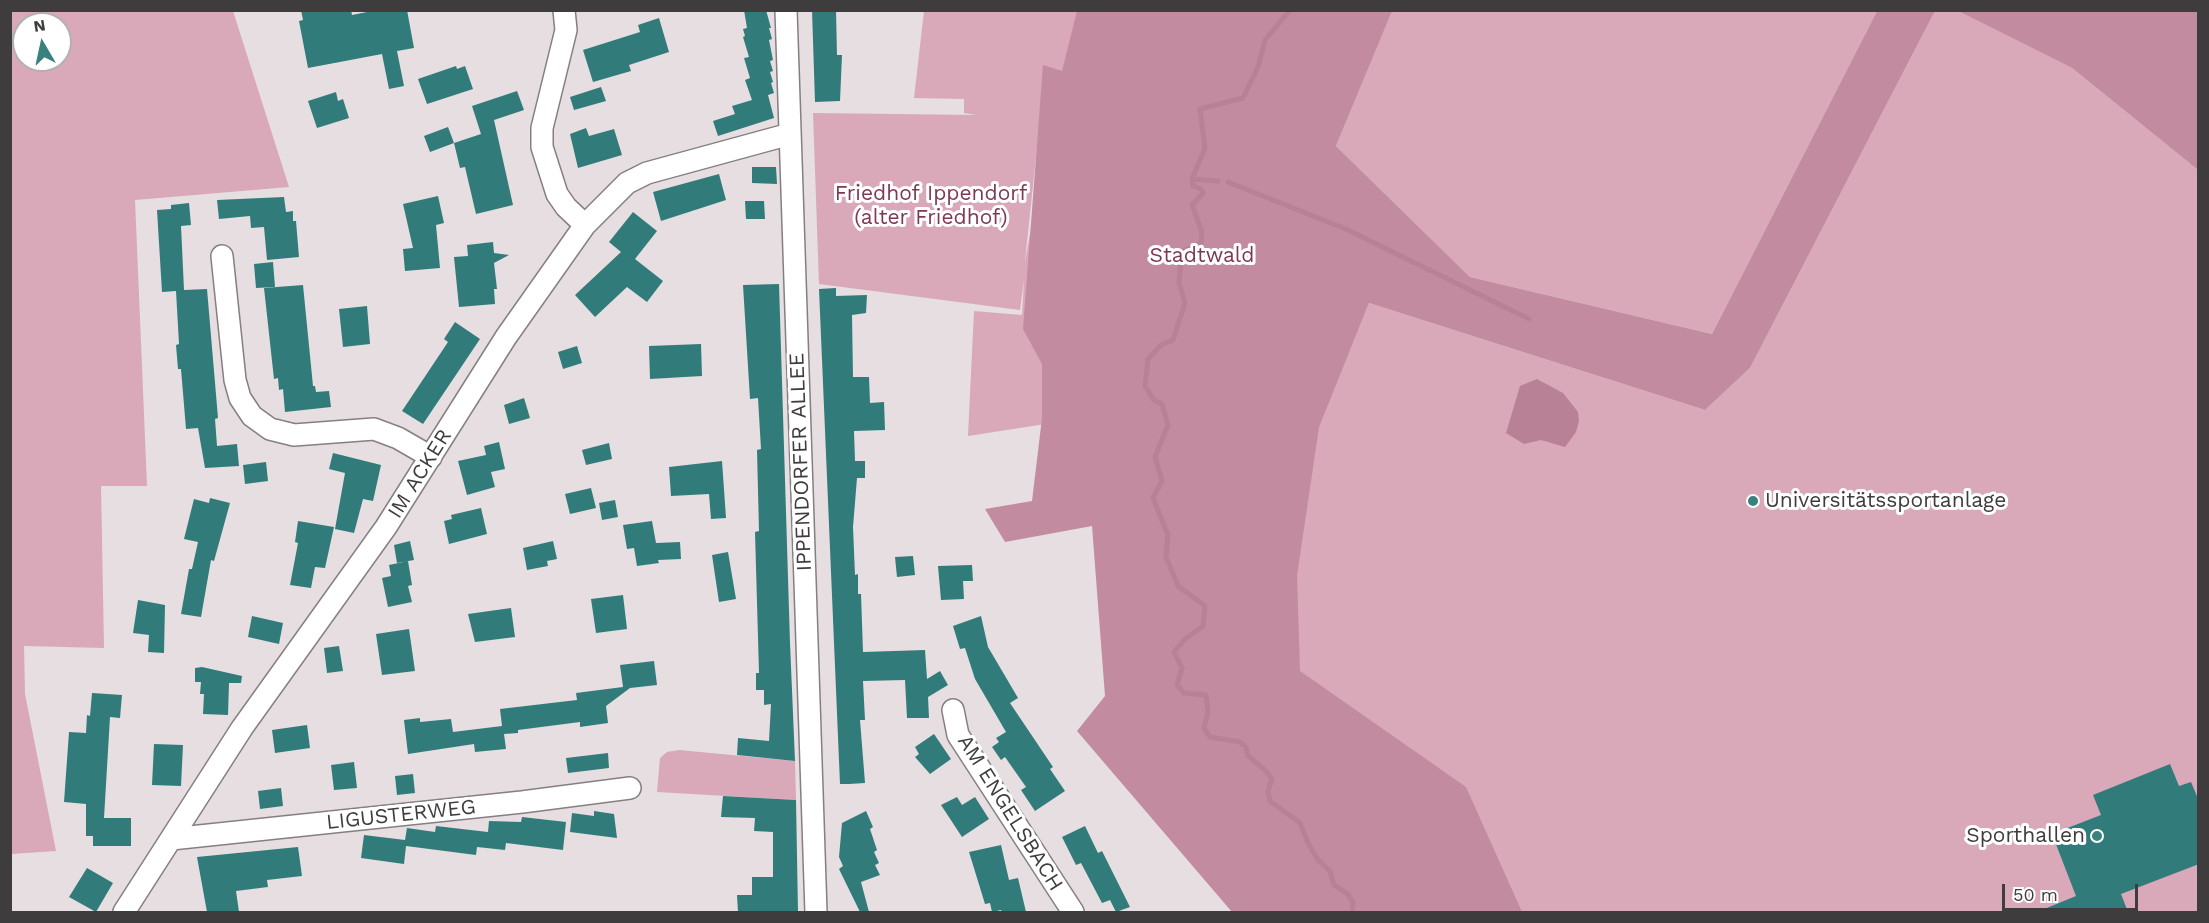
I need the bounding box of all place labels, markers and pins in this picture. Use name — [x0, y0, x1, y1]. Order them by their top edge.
place label: Universitätssportanlage — [1765, 488, 2006, 514]
marker: Universitätssportanlage — [1746, 494, 1760, 508]
place label: Sporthallen — [1966, 823, 2085, 849]
marker: Sporthallen — [2090, 829, 2104, 843]

